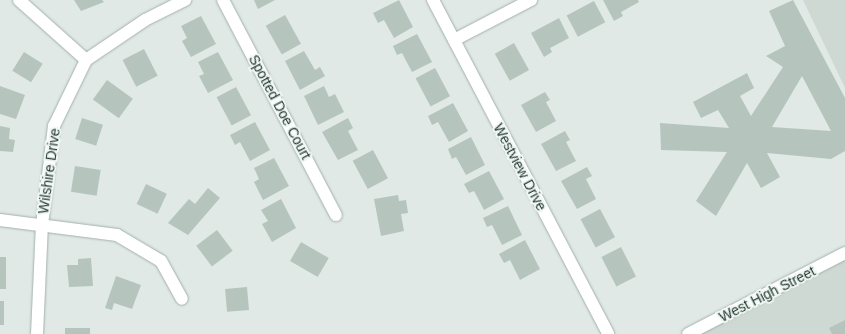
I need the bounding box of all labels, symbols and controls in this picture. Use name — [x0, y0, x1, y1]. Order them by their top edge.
street label: Spotted Doe Court — [245, 52, 315, 162]
street label: Westview Drive — [490, 121, 550, 213]
street label: Wilshire Drive — [35, 127, 63, 215]
street label: West High Street — [716, 263, 818, 325]

